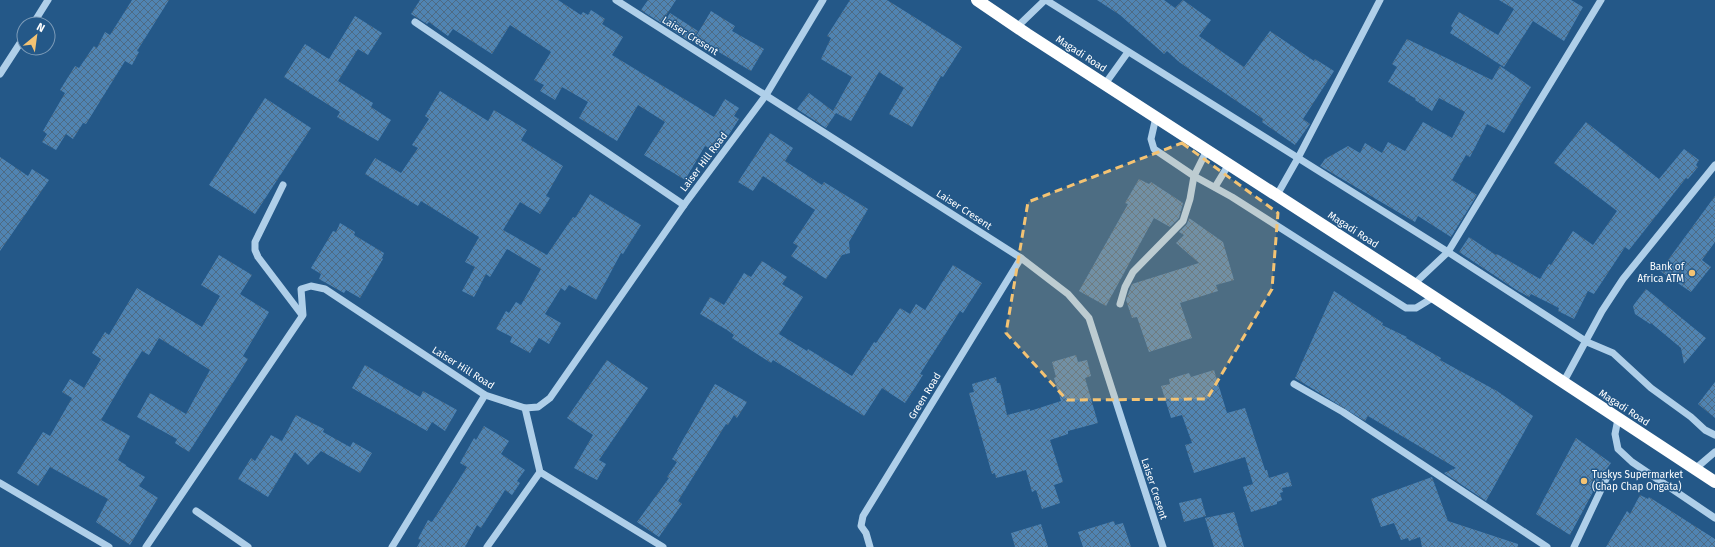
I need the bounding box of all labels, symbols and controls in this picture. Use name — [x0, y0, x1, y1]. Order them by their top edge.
street label: Laiser Cresent — [660, 14, 721, 58]
north arrow — [16, 16, 56, 56]
text: N — [34, 20, 47, 35]
street label: Magadi Road — [1053, 33, 1109, 75]
street label: Laiser Hill Road — [678, 130, 730, 194]
street label: Laiser Cresent — [934, 188, 994, 233]
street label: Magadi Road — [1325, 209, 1381, 251]
place label: Bank of Africa ATM — [1637, 261, 1685, 285]
marker: Bank of Africa ATM — [1687, 268, 1697, 278]
street label: Laiser Hill Road — [430, 344, 496, 392]
street label: Green Road — [906, 370, 944, 422]
street label: Magadi Road — [1596, 387, 1652, 429]
street label: Laiser Cresent — [1138, 457, 1170, 522]
place label: Tuskys Supermarket (Chap Chap Ongata) — [1592, 469, 1683, 493]
marker: Tuskys Supermarket (Chap Chap Ongata) — [1579, 476, 1589, 486]

